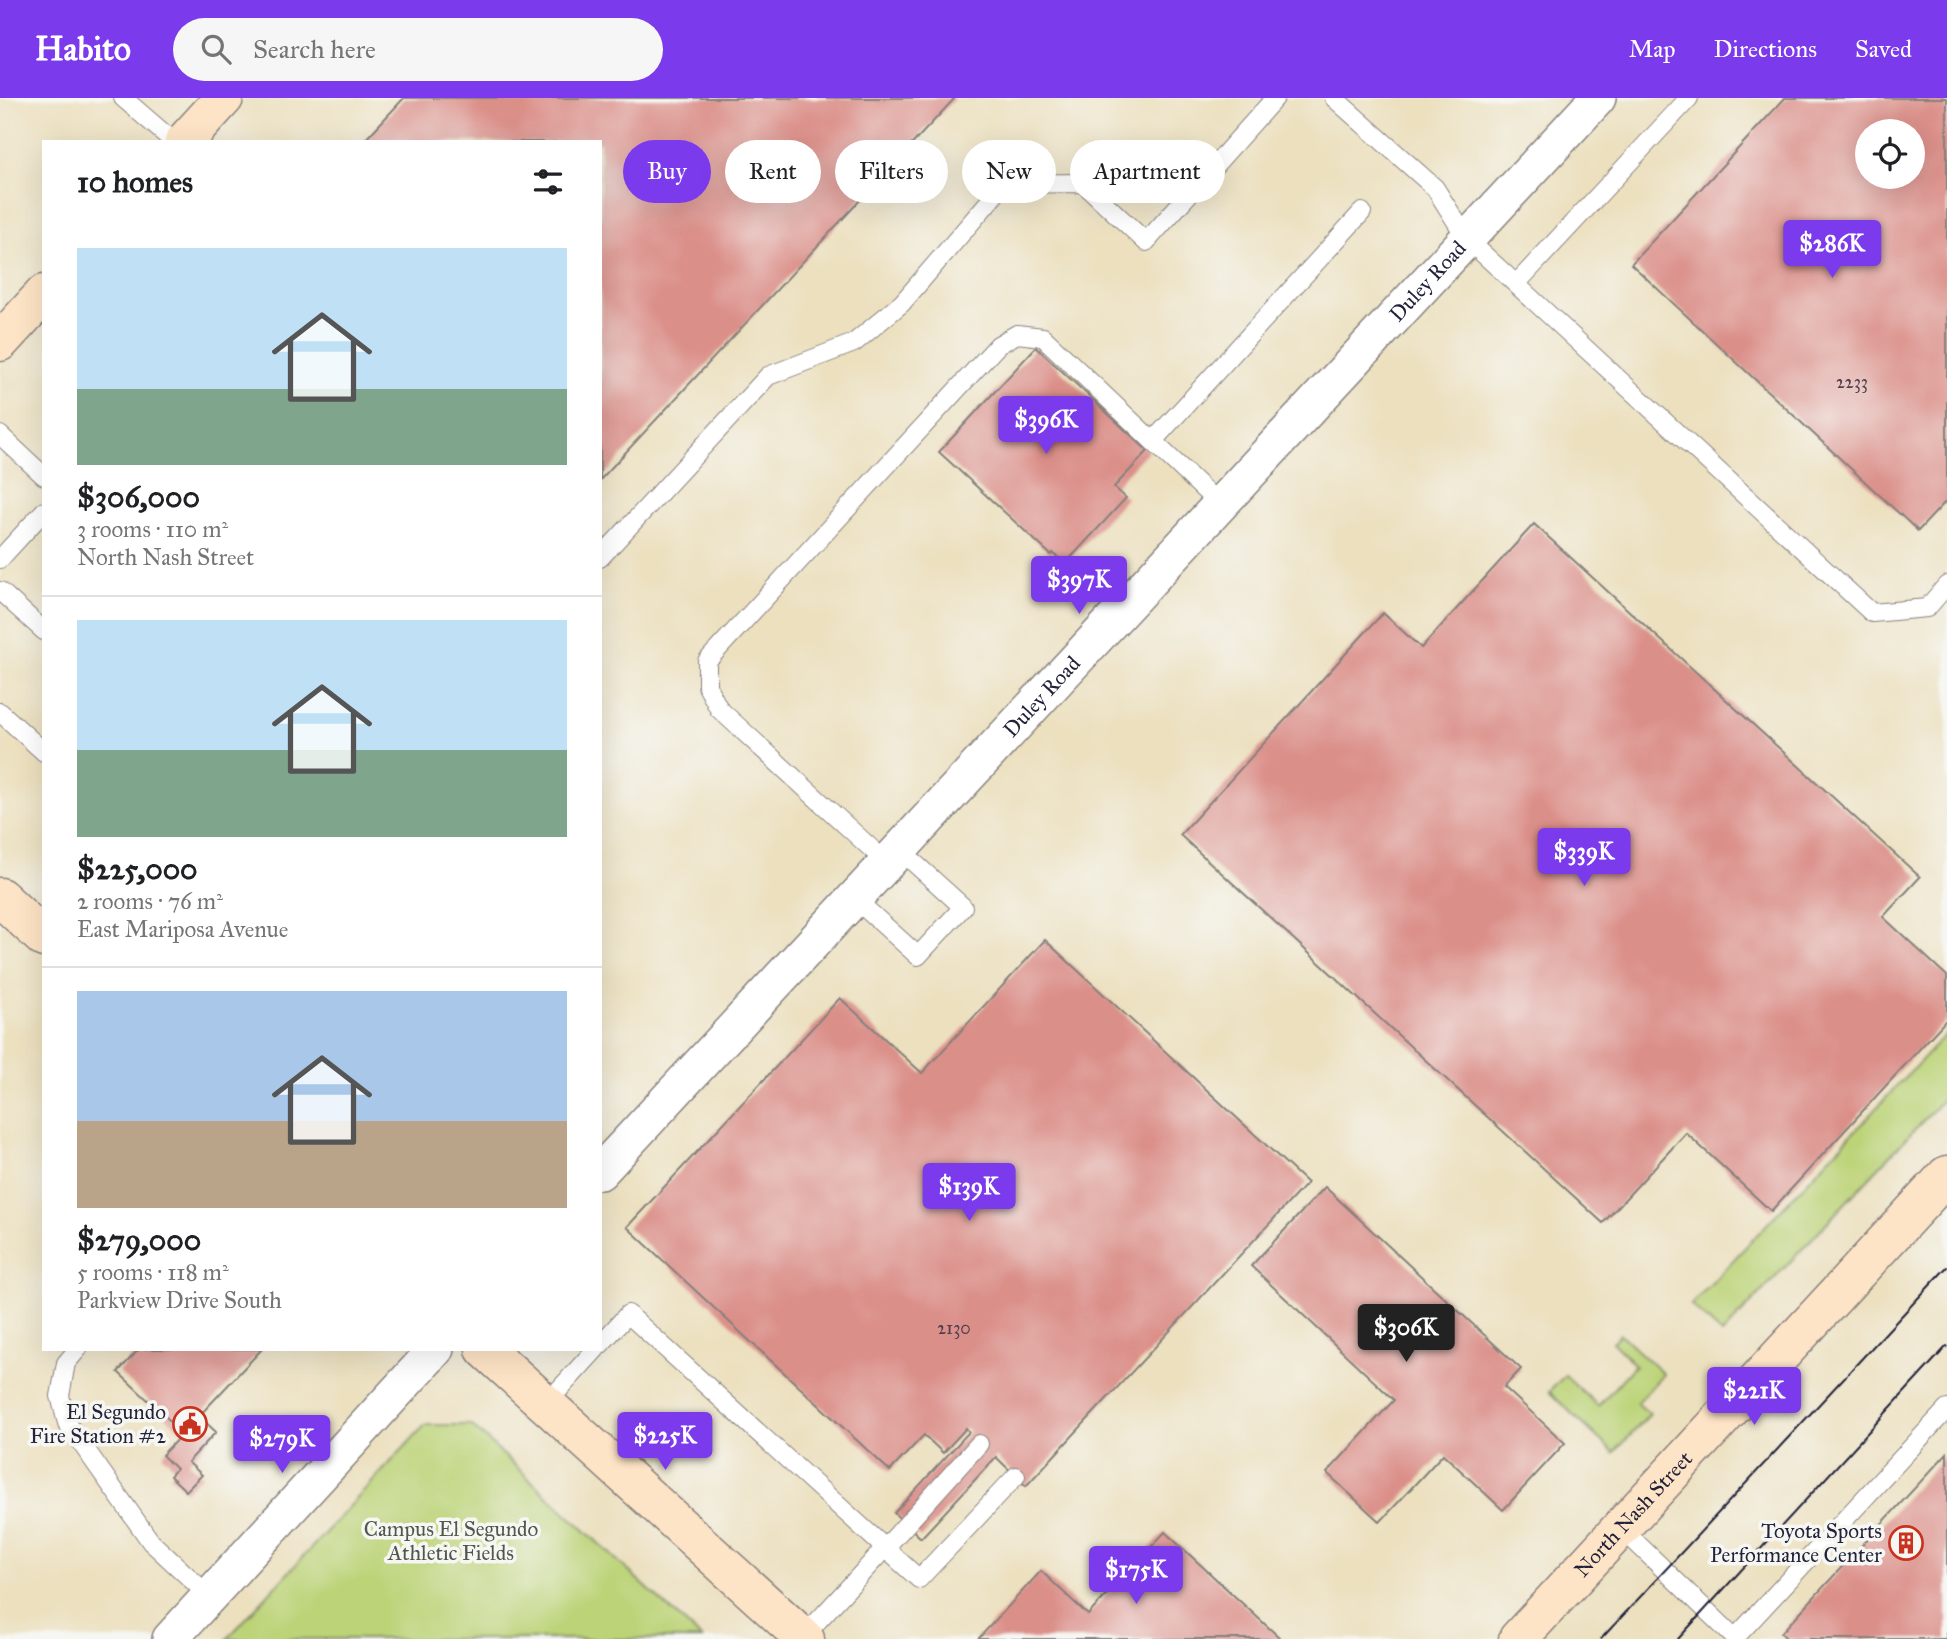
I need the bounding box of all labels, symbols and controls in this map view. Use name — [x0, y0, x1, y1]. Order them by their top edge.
search box — [173, 18, 663, 81]
text: Habito — [35, 29, 131, 69]
icon: search — [197, 30, 235, 68]
text: Search here — [253, 33, 376, 65]
text: Map — [1629, 34, 1676, 64]
text: Directions — [1714, 34, 1817, 64]
text: Saved — [1855, 34, 1912, 64]
map controls — [1855, 119, 1925, 189]
button: locate — [1855, 119, 1925, 189]
chip: Buy — [623, 140, 711, 203]
chip: Rent — [725, 140, 821, 203]
chip: Filters — [835, 140, 948, 203]
chip: New — [962, 140, 1056, 203]
chip: Apartment — [1070, 140, 1225, 203]
icon: filters — [529, 163, 567, 201]
text: 10 homes — [77, 164, 193, 200]
pin: $286K — [1783, 220, 1881, 280]
text: $286K — [1799, 229, 1865, 257]
street label: Duley Road — [1384, 235, 1472, 327]
icon: home — [259, 294, 385, 420]
house number: 2233 — [1836, 371, 1868, 393]
pin: $396K — [997, 396, 1095, 456]
text: $396K — [1014, 405, 1078, 433]
text: $306,000 — [77, 479, 200, 515]
text: 3 rooms · 110 m² — [77, 515, 228, 543]
text: North Nash Street — [77, 543, 254, 571]
pin: $397K — [1030, 556, 1128, 616]
text: $397K — [1047, 565, 1111, 593]
street label: Duley Road — [998, 650, 1086, 742]
icon: home — [259, 666, 385, 792]
pin: $339K — [1535, 828, 1633, 888]
text: $339K — [1554, 837, 1614, 865]
text: $225,000 — [77, 851, 198, 887]
text: 2 rooms · 76 m² — [77, 887, 223, 915]
text: East Mariposa Avenue — [77, 915, 288, 943]
icon: home — [259, 1037, 385, 1163]
pin: $139K — [920, 1164, 1018, 1223]
text: $139K — [939, 1172, 999, 1200]
text: $279,000 — [77, 1222, 201, 1258]
text: 5 rooms · 118 m² — [77, 1258, 229, 1286]
text: Parkview Drive South — [77, 1286, 282, 1314]
pin: $306K — [1357, 1304, 1455, 1364]
text: $306K — [1374, 1313, 1438, 1341]
house number: 2130 — [937, 1317, 971, 1339]
pin: $221K — [1705, 1368, 1803, 1427]
text: $221K — [1723, 1376, 1785, 1404]
place label: El Segundo Fire Station #2 — [30, 1399, 167, 1449]
public building icon: El Segundo Fire Station #2 — [171, 1405, 209, 1443]
pin: $225K — [616, 1412, 714, 1472]
pin: $279K — [233, 1416, 331, 1475]
text: $225K — [633, 1421, 697, 1449]
text: $279K — [249, 1424, 315, 1452]
street label: North Nash Street — [1569, 1445, 1698, 1582]
park label: Campus El Segundo Athletic Fields — [364, 1516, 539, 1566]
place label: Toyota Sports Performance Center — [1710, 1518, 1882, 1568]
building icon: Toyota Sports Performance Center — [1887, 1524, 1925, 1562]
pin: $175K — [1087, 1546, 1185, 1606]
text: $175K — [1105, 1555, 1167, 1583]

